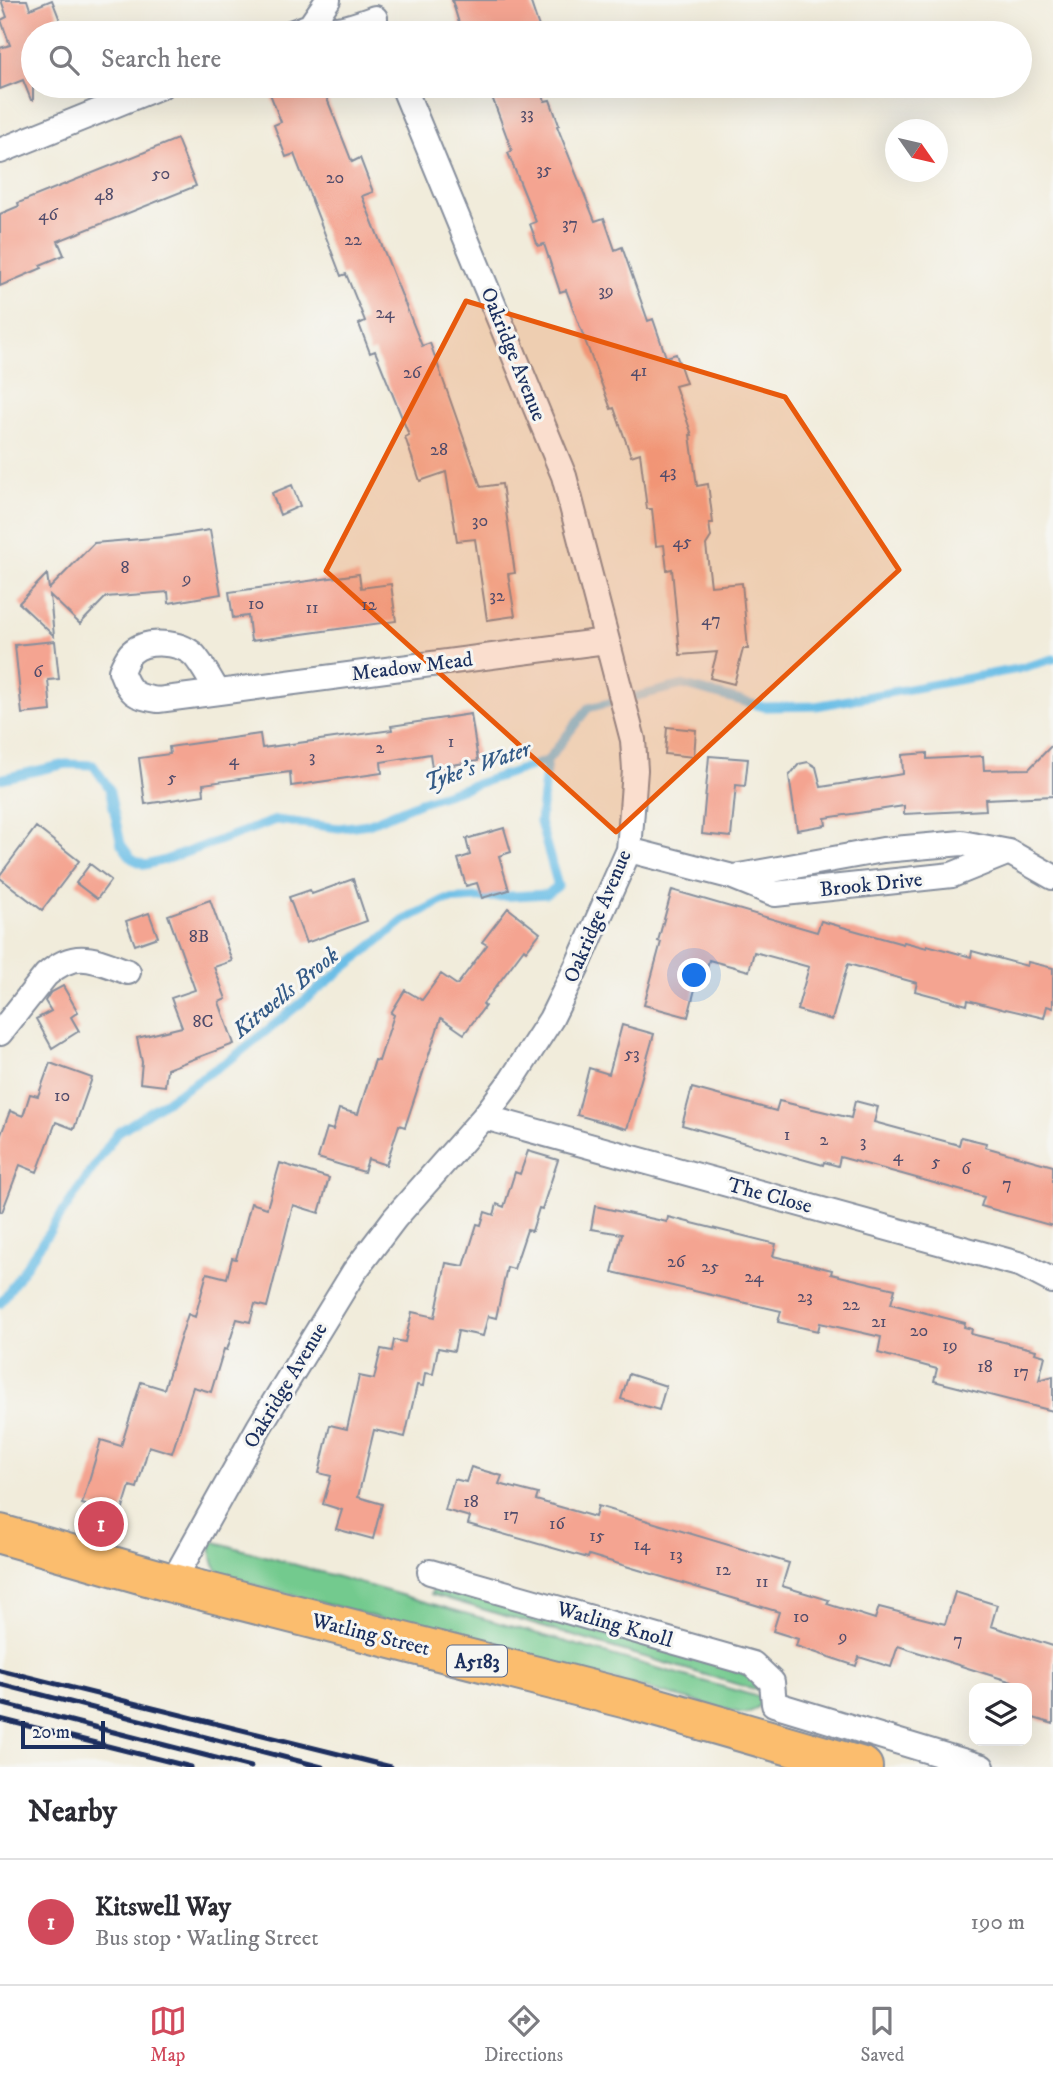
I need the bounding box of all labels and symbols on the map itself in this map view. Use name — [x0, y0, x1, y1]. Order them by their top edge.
house number: 33 — [520, 103, 534, 125]
north arrow — [885, 119, 948, 182]
house number: 35 — [536, 159, 552, 181]
house number: 50 — [152, 163, 170, 185]
house number: 20 — [326, 167, 344, 189]
house number: 48 — [94, 184, 114, 206]
house number: 46 — [38, 204, 58, 226]
house number: 37 — [562, 213, 578, 235]
house number: 22 — [344, 229, 362, 251]
house number: 39 — [598, 280, 614, 302]
street label: Oakridge Avenue — [474, 284, 552, 425]
house number: 24 — [375, 302, 395, 324]
house number: 41 — [631, 360, 647, 382]
house number: 26 — [403, 362, 422, 384]
house number: 28 — [430, 439, 448, 461]
house number: 43 — [659, 461, 677, 483]
house number: 30 — [472, 510, 488, 532]
house number: 45 — [672, 531, 692, 553]
house number: 8 — [120, 557, 130, 579]
house number: 9 — [182, 568, 191, 590]
house number: 32 — [489, 585, 505, 607]
house number: 10 — [248, 593, 264, 615]
house number: 12 — [361, 594, 377, 616]
house number: 11 — [305, 597, 319, 619]
house number: 47 — [701, 609, 721, 631]
street label: Meadow Mead — [350, 647, 475, 687]
house number: 6 — [33, 661, 43, 683]
house number: 1 — [448, 731, 454, 753]
water label: Tyke's Water — [420, 734, 536, 798]
house number: 2 — [376, 737, 385, 759]
house number: 3 — [309, 746, 315, 768]
house number: 4 — [229, 749, 240, 771]
house number: 5 — [168, 767, 177, 789]
street label: Oakridge Avenue — [558, 846, 638, 987]
street label: Brook Drive — [819, 867, 924, 903]
house number: 8B — [189, 926, 209, 948]
water label: Kitwells Brook — [226, 941, 345, 1046]
your location — [677, 958, 711, 992]
house number: 8C — [193, 1011, 213, 1033]
house number: 53 — [624, 1043, 640, 1065]
house number: 10 — [54, 1085, 70, 1107]
house number: 1 — [784, 1124, 790, 1146]
house number: 2 — [820, 1129, 829, 1151]
house number: 3 — [860, 1131, 866, 1153]
house number: 4 — [893, 1145, 904, 1167]
house number: 5 — [932, 1151, 941, 1173]
house number: 6 — [961, 1158, 971, 1180]
street label: The Close — [725, 1172, 815, 1220]
house number: 7 — [1002, 1173, 1012, 1195]
house number: 26 — [667, 1251, 686, 1273]
house number: 25 — [701, 1256, 719, 1278]
house number: 24 — [744, 1266, 764, 1288]
house number: 23 — [797, 1286, 813, 1308]
house number: 22 — [842, 1294, 860, 1316]
house number: 21 — [871, 1311, 887, 1333]
street label: Oakridge Avenue — [238, 1318, 334, 1453]
house number: 20 — [910, 1320, 928, 1342]
house number: 19 — [942, 1335, 958, 1357]
house number: 18 — [977, 1356, 993, 1378]
house number: 17 — [1013, 1361, 1029, 1383]
house number: 18 — [463, 1491, 479, 1513]
pin: 1 — [78, 1498, 124, 1550]
house number: 17 — [503, 1504, 519, 1526]
house number: 16 — [549, 1513, 566, 1535]
house number: 15 — [589, 1525, 605, 1547]
house number: 14 — [634, 1534, 651, 1556]
house number: 13 — [669, 1544, 683, 1566]
house number: 12 — [715, 1559, 731, 1581]
house number: 11 — [755, 1571, 769, 1593]
street label: Watling Knoll — [553, 1596, 676, 1654]
house number: 10 — [793, 1606, 809, 1628]
street label: Watling Street — [308, 1608, 433, 1662]
house number: 9 — [838, 1626, 847, 1648]
house number: 7 — [953, 1629, 963, 1651]
road number: A5183 — [447, 1646, 507, 1676]
scale bar — [21, 1718, 105, 1750]

